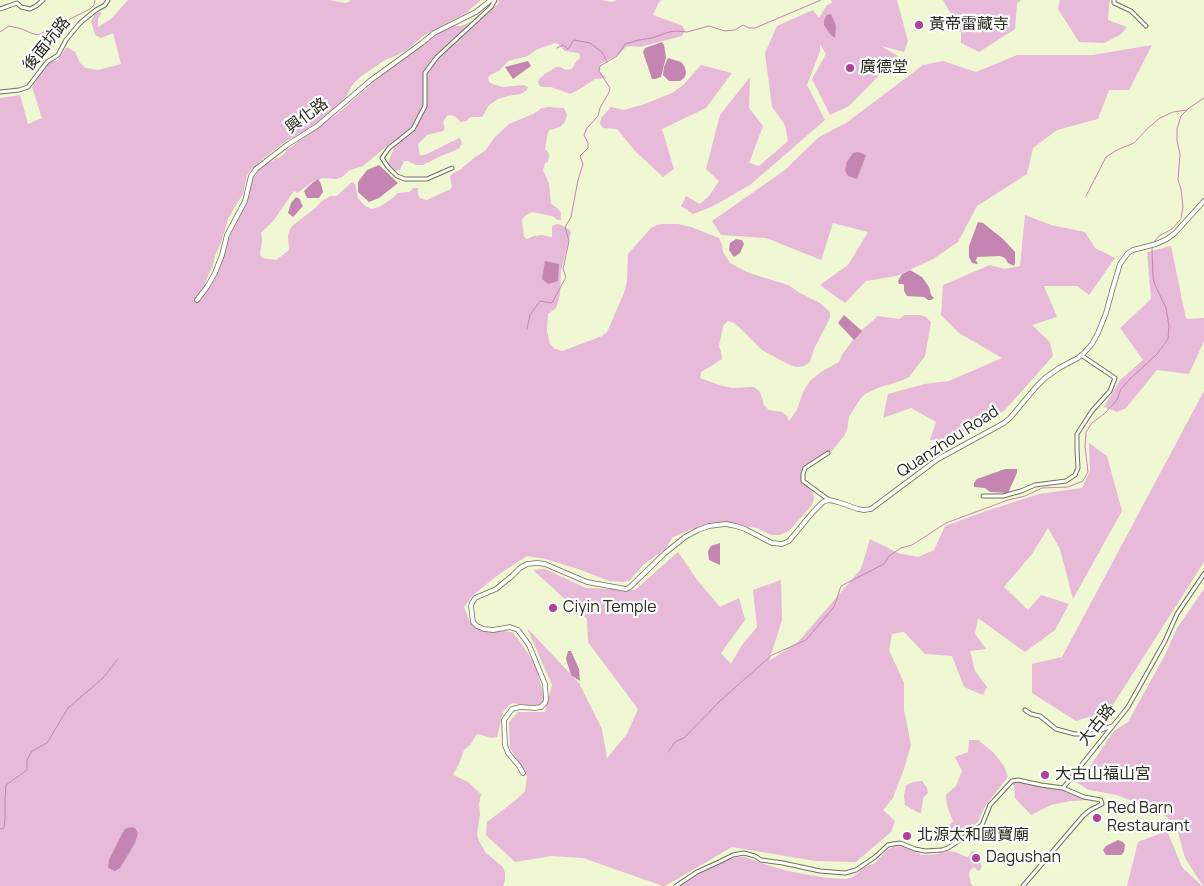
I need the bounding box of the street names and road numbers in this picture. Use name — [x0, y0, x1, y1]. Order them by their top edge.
street label: 後面坑路 — [19, 13, 75, 75]
street label: 興化路 — [282, 94, 332, 138]
street label: Quanzhou Road — [893, 402, 1003, 482]
street label: 大古路 — [1074, 700, 1120, 750]

